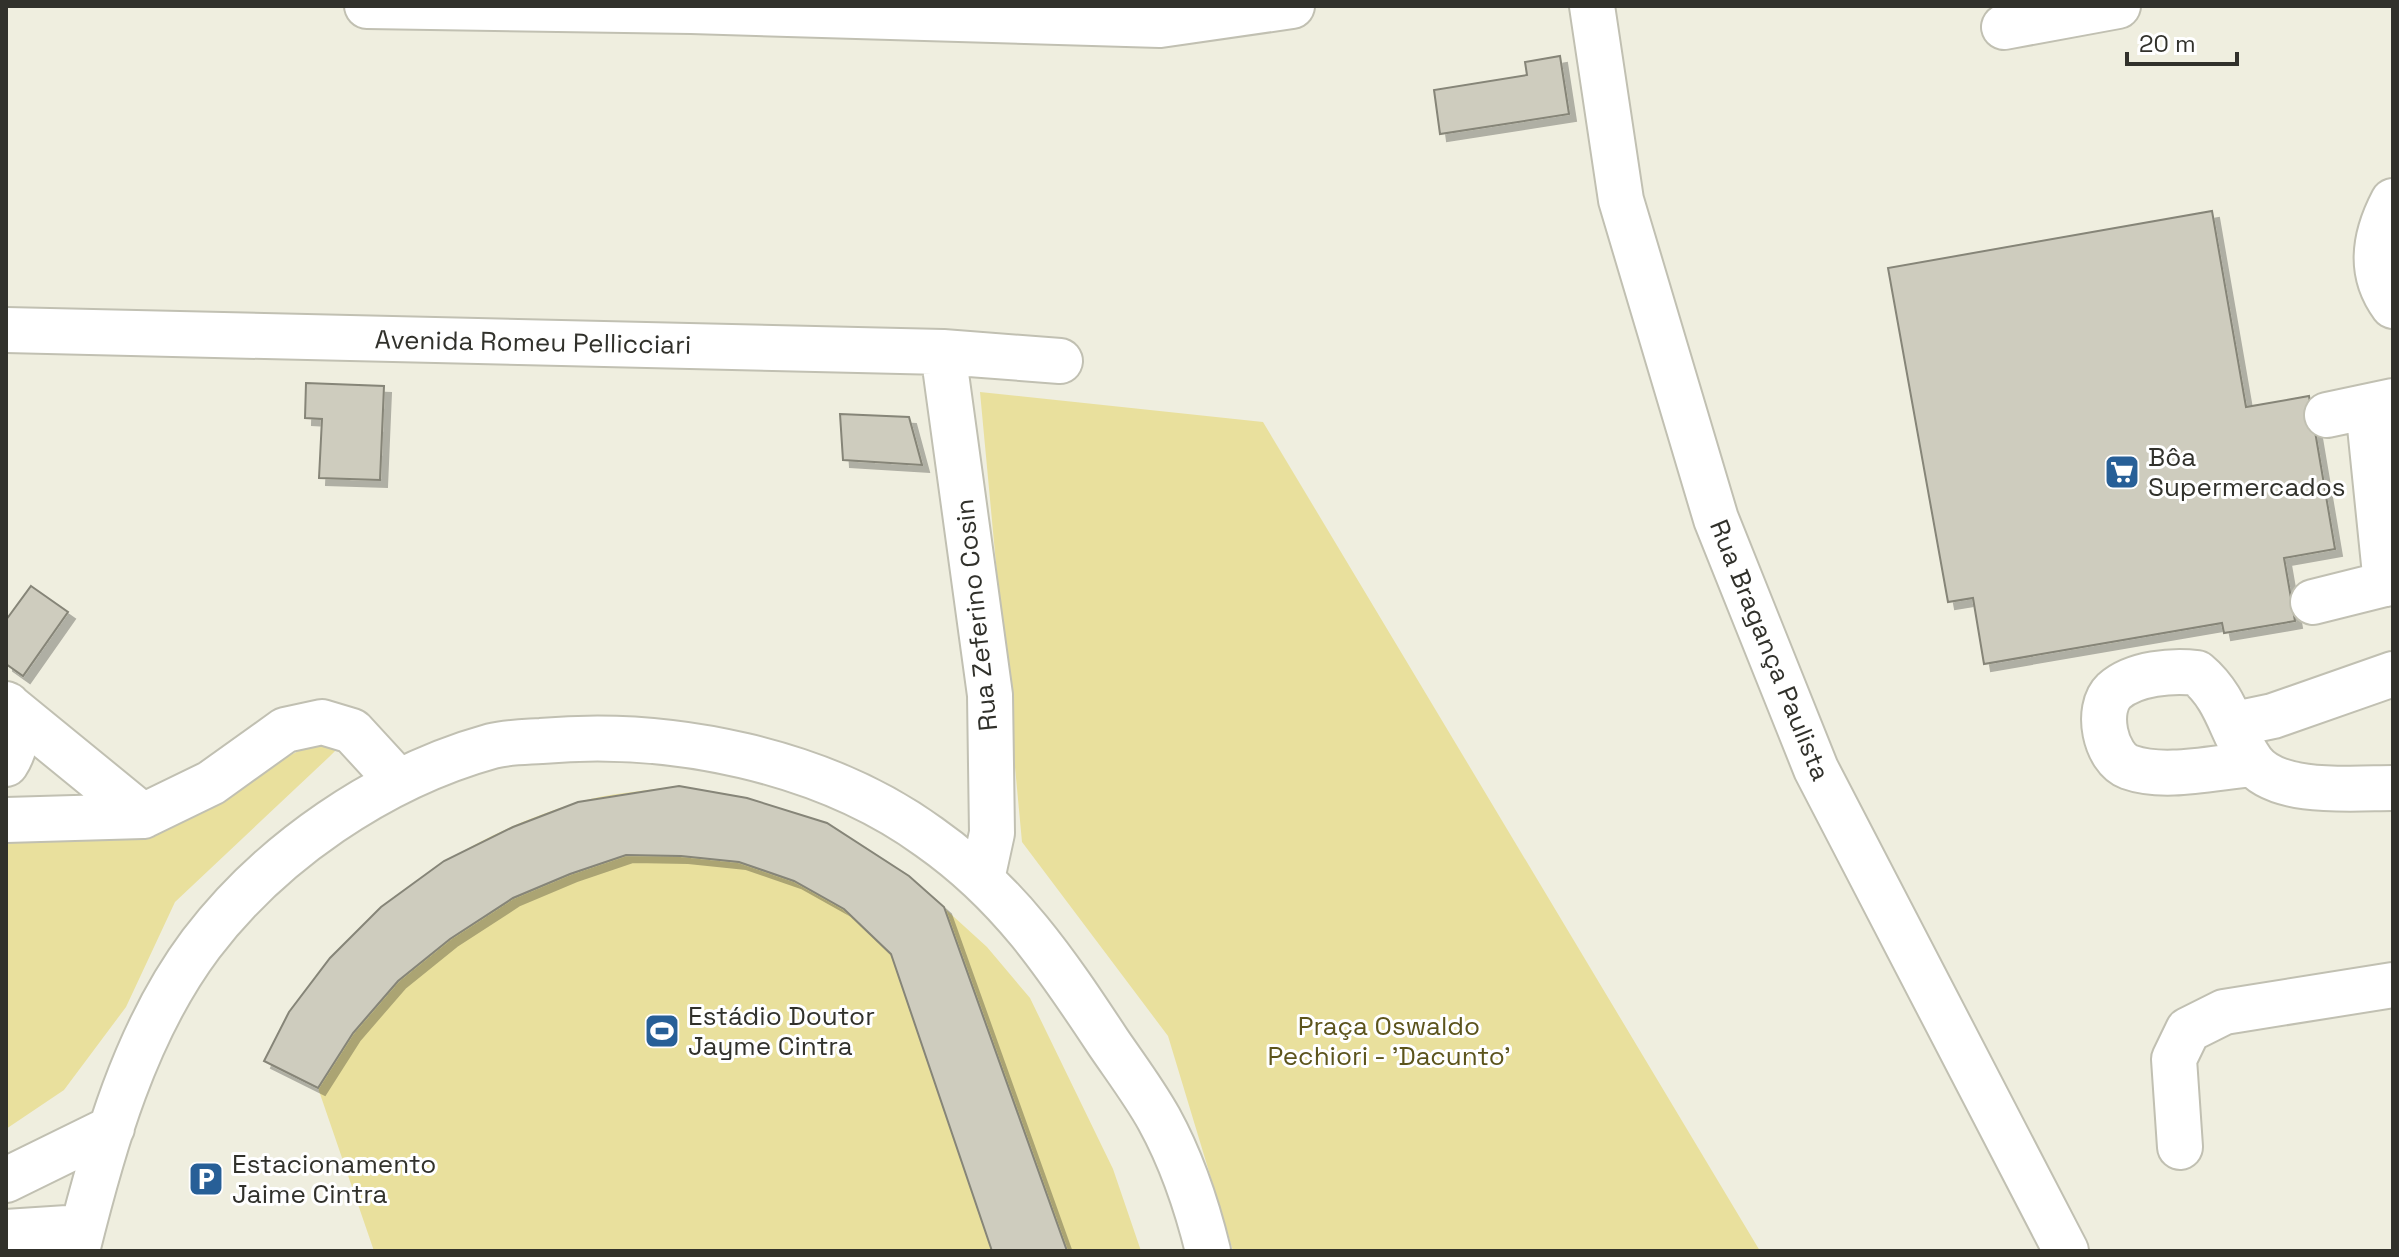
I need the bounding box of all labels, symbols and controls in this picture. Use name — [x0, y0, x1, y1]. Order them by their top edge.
scale bar — [2127, 16, 2237, 66]
text: 20 m — [2139, 28, 2196, 59]
street label: Avenida Romeu Pellicciari — [374, 322, 692, 362]
place label: Bôa Supermercados — [2148, 440, 2346, 504]
supermarket icon: Bôa Supermercados — [2103, 453, 2141, 491]
street label: Rua Zeferino Cosin — [947, 497, 1005, 733]
street label: Rua Bragança Paulista — [1702, 514, 1838, 786]
place label: Estádio Doutor Jayme Cintra — [688, 999, 875, 1063]
park label: Praça Oswaldo Pechiori - 'Dacunto' — [1267, 1009, 1511, 1073]
sports icon: Estádio Doutor Jayme Cintra — [643, 1012, 681, 1050]
place label: Estacionamento Jaime Cintra — [232, 1147, 436, 1211]
parking icon: Estacionamento Jaime Cintra — [187, 1160, 225, 1198]

